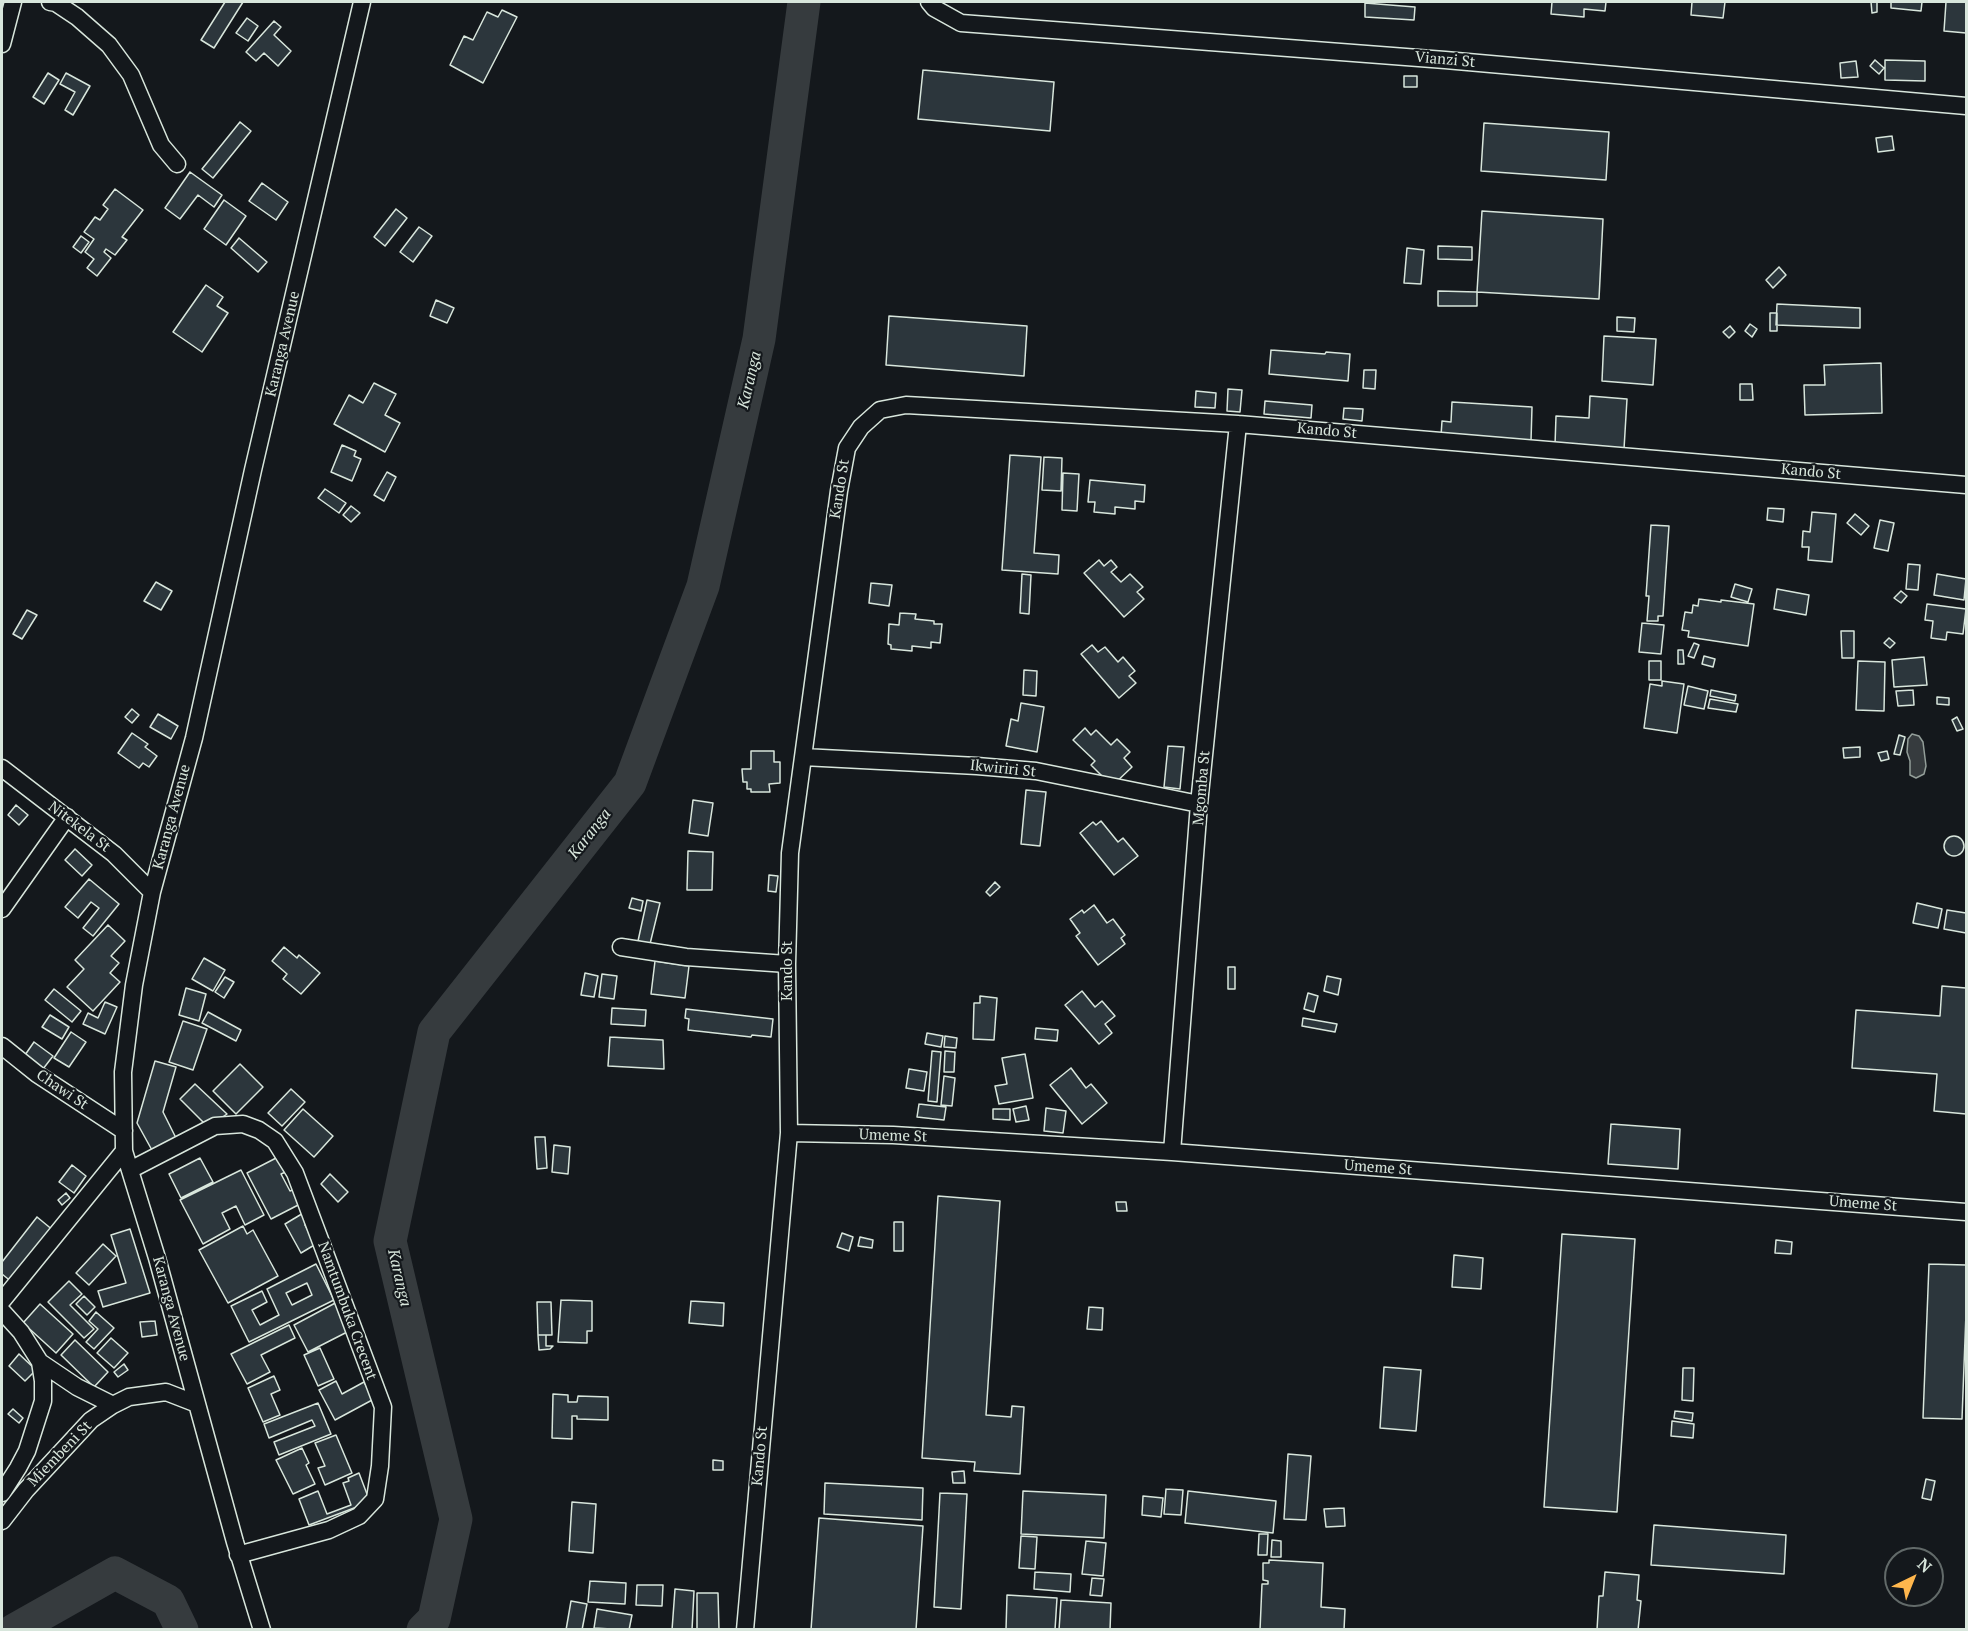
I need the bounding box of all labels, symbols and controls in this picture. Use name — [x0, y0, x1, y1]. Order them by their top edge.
street label: Vianzi St — [1414, 48, 1476, 72]
street label: Karanga Avenue — [262, 289, 304, 399]
water label: Karanga — [734, 349, 766, 411]
street label: Kando St — [1296, 419, 1358, 443]
street label: Kando St — [826, 458, 854, 520]
street label: Kando St — [1780, 460, 1842, 484]
street label: Mgomba St — [1190, 750, 1214, 826]
street label: Ikwiriri St — [969, 757, 1037, 781]
street label: Karanga Avenue — [149, 763, 195, 871]
street label: Nitekela St — [44, 798, 114, 856]
water label: Karanga — [564, 805, 616, 863]
street label: Kando St — [779, 941, 797, 1001]
street label: Chawi St — [33, 1066, 91, 1114]
street label: Umeme St — [859, 1126, 927, 1146]
street label: Umeme St — [1343, 1157, 1413, 1179]
street label: Umeme St — [1828, 1193, 1898, 1215]
street label: Namtumbuka Crecent — [314, 1239, 380, 1383]
water label: Karanga — [383, 1247, 415, 1309]
street label: Karanga Avenue — [148, 1255, 194, 1363]
street label: Miembeni St — [24, 1417, 96, 1491]
street label: Kando St — [748, 1425, 772, 1487]
north arrow — [1884, 1547, 1944, 1607]
text: N — [1913, 1553, 1937, 1577]

